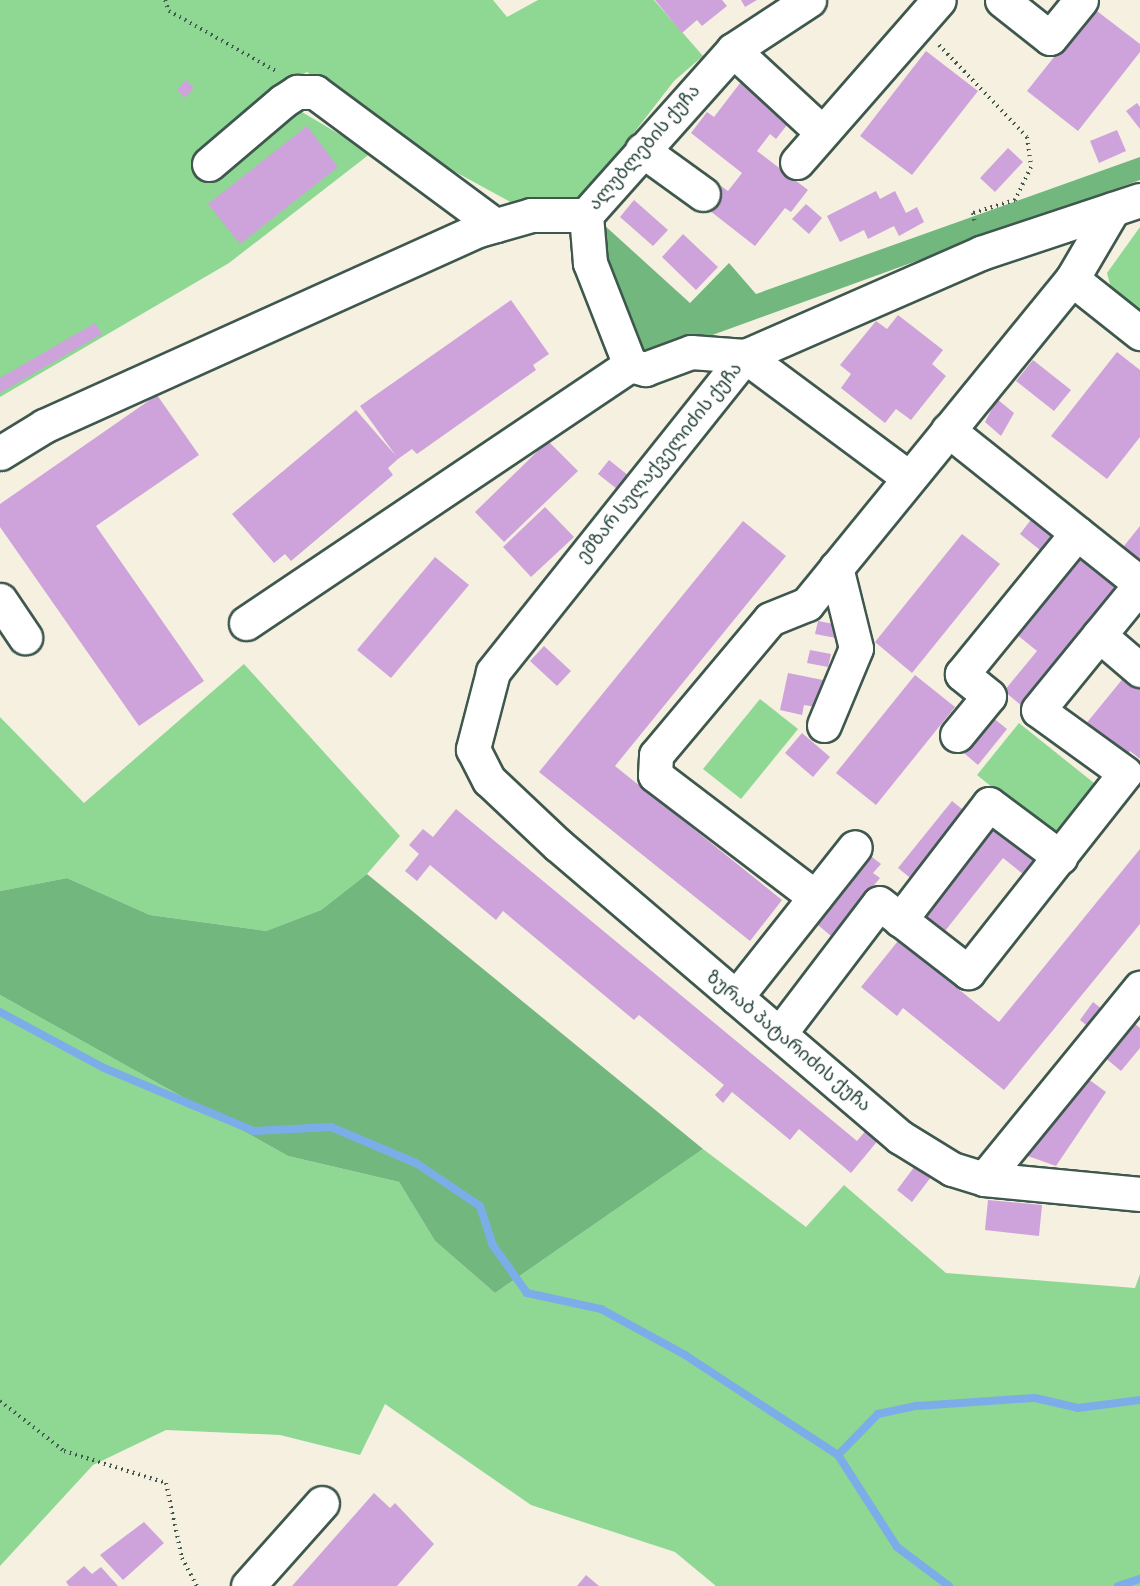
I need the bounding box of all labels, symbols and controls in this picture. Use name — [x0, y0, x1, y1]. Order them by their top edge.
street label: ალუბლების ქუჩა — [585, 81, 705, 215]
street label: ემზარ სულაქველიძის ქუჩა — [573, 359, 747, 567]
street label: ზურაბ პატარიძის ქუჩა — [701, 967, 875, 1117]

